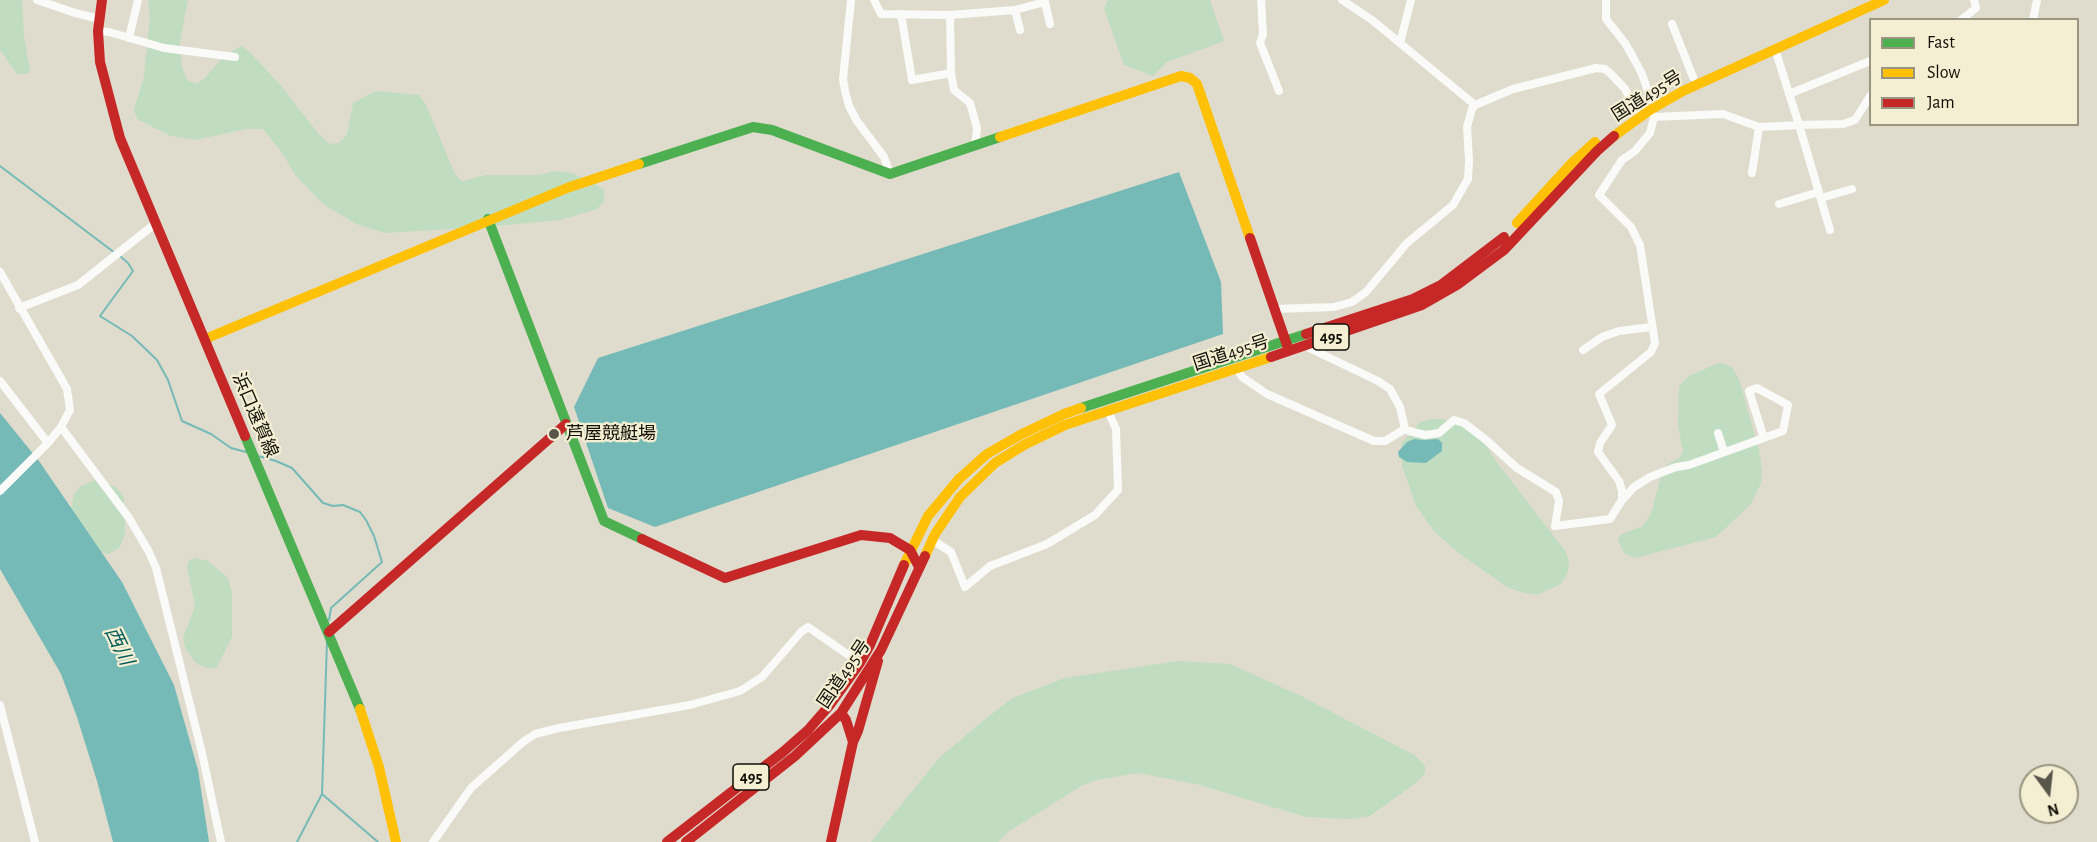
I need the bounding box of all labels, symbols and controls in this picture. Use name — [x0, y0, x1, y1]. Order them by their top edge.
legend — [1869, 18, 2079, 126]
text: Fast — [1927, 34, 1955, 52]
text: Slow — [1927, 64, 1960, 82]
street label: 国道495号 — [1608, 66, 1686, 126]
text: Jam — [1927, 94, 1955, 112]
road number: 495 — [1313, 324, 1349, 350]
street label: 国道495号 — [1190, 331, 1272, 375]
street label: 浜口遠賀線 — [227, 369, 283, 461]
place label: 芦屋競艇場 — [566, 423, 656, 445]
marker: 芦屋競艇場 — [547, 427, 561, 441]
water label: 西川 — [99, 623, 139, 669]
street label: 国道495号 — [813, 635, 875, 713]
road number: 495 — [733, 764, 769, 790]
north arrow — [2019, 764, 2079, 824]
text: N — [2046, 800, 2061, 819]

